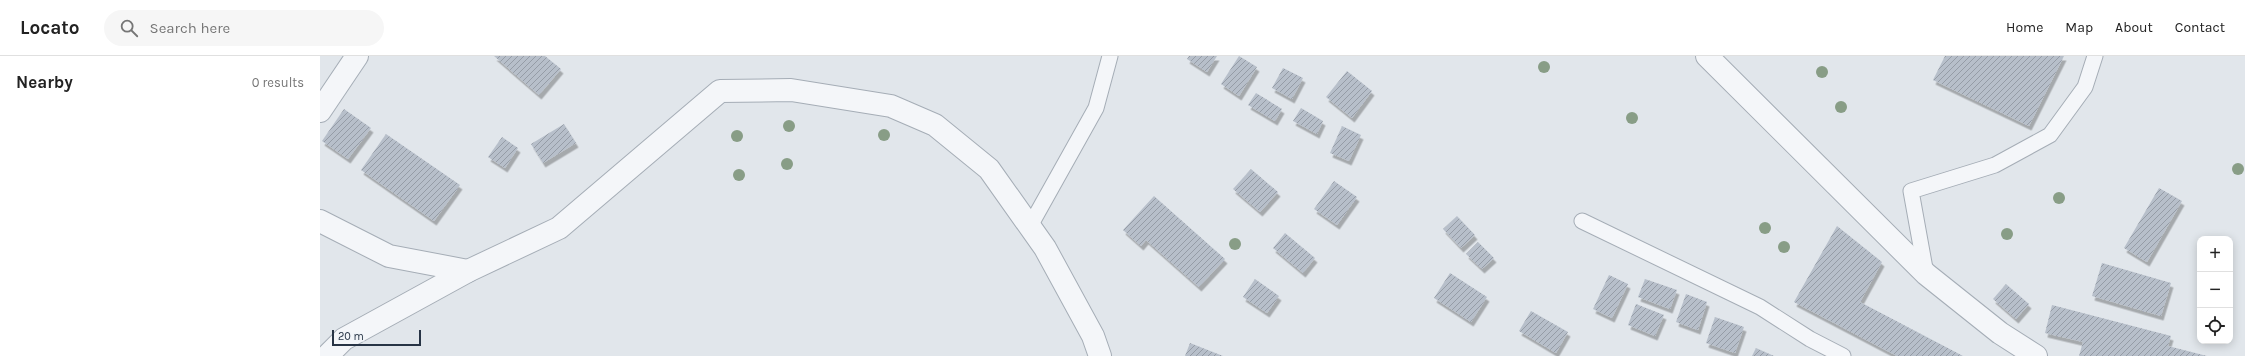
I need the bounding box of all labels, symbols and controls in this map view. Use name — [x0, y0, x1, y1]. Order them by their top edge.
search box — [104, 10, 384, 46]
text: Locato — [20, 17, 80, 39]
icon: search — [118, 17, 140, 39]
text: Search here — [150, 19, 230, 37]
text: Home — [2006, 19, 2043, 36]
text: Map — [2065, 19, 2093, 36]
text: About — [2115, 19, 2153, 36]
text: Contact — [2175, 19, 2225, 36]
text: Nearby — [16, 72, 73, 92]
text: 0 results — [252, 75, 304, 90]
map controls — [2197, 236, 2233, 344]
button: + — [2197, 236, 2233, 272]
button: − — [2197, 272, 2233, 308]
button: locate — [2197, 308, 2233, 344]
scale bar — [332, 328, 421, 347]
text: 20 m — [338, 330, 364, 343]

